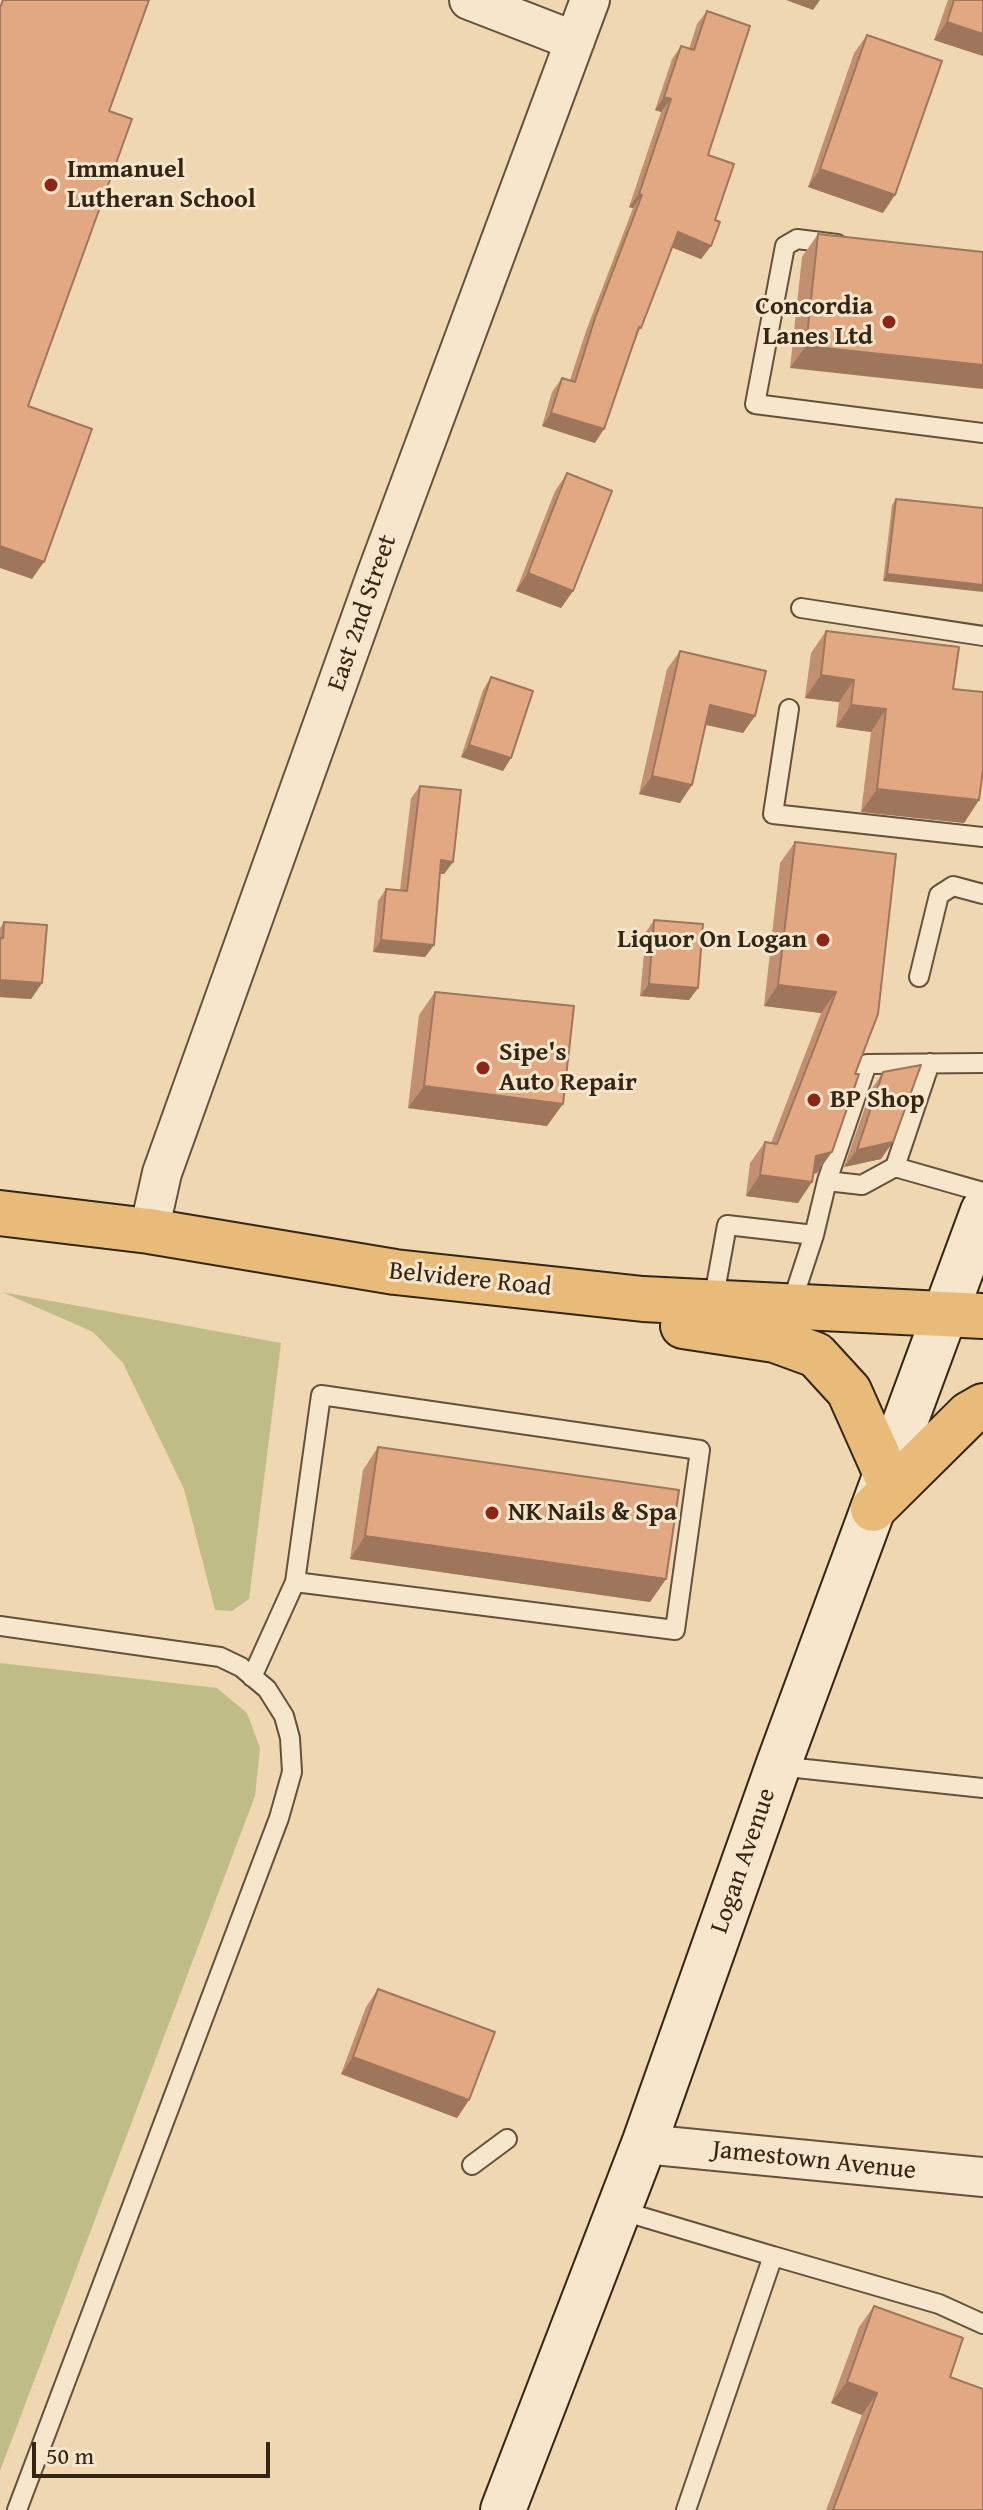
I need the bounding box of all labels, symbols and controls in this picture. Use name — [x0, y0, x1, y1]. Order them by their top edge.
place label: Immanuel Lutheran School — [67, 154, 256, 216]
marker: Immanuel Lutheran School — [42, 176, 60, 194]
place label: Concordia Lanes Ltd — [755, 291, 873, 352]
marker: Concordia Lanes Ltd — [880, 313, 898, 331]
street label: East 2nd Street — [322, 531, 404, 695]
place label: Liquor On Logan — [617, 924, 807, 956]
marker: Liquor On Logan — [814, 931, 832, 949]
place label: Sipe's Auto Repair — [499, 1037, 637, 1098]
marker: Sipe's Auto Repair — [474, 1059, 492, 1077]
place label: BP Shop — [830, 1084, 925, 1116]
marker: BP Shop — [805, 1091, 823, 1109]
street label: Belvidere Road — [387, 1256, 553, 1304]
place label: NK Nails & Spa — [508, 1497, 677, 1529]
marker: NK Nails & Spa — [483, 1504, 501, 1522]
street label: Logan Avenue — [705, 1784, 783, 1938]
street label: Jamestown Avenue — [710, 2135, 918, 2187]
scale bar — [36, 2426, 274, 2476]
text: 50 m — [46, 2438, 94, 2473]

